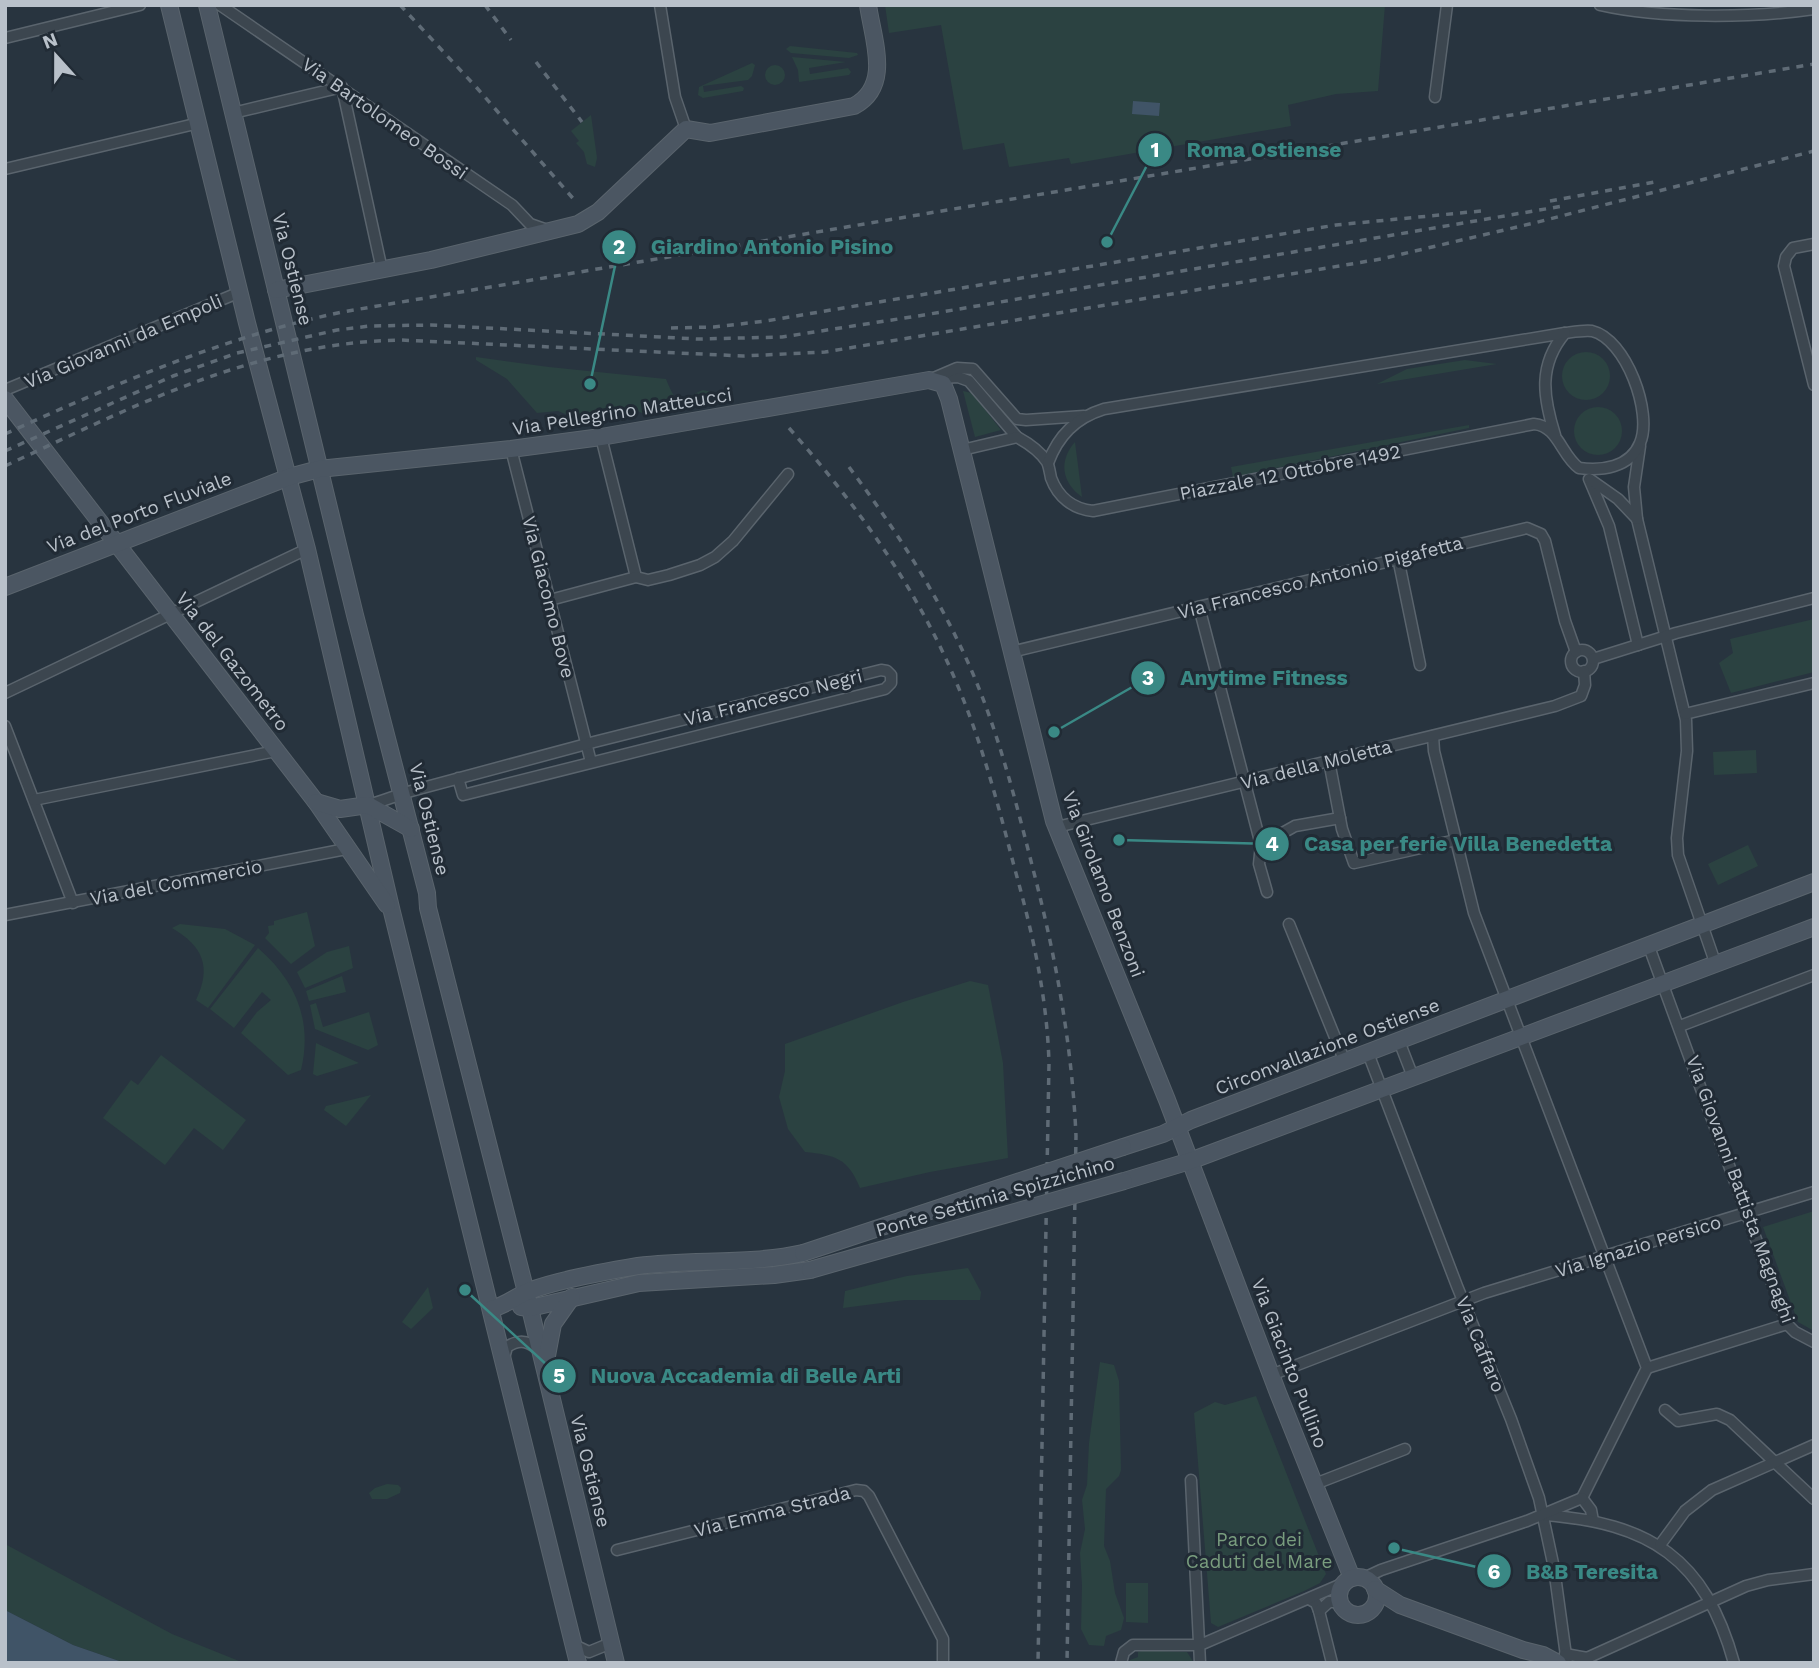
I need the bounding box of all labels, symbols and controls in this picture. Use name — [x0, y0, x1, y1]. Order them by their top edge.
north arrow — [21, 21, 91, 91]
text: N — [39, 27, 61, 54]
street label: Via Bartolomeo Bossi — [297, 53, 472, 184]
callout: Roma Ostiense — [1138, 129, 1356, 171]
text: 1 — [1150, 137, 1160, 162]
text: Roma Ostiense — [1186, 137, 1342, 162]
street label: Via Ostiense — [267, 210, 318, 328]
callout: Giardino Antonio Pisino — [601, 226, 907, 268]
text: 2 — [613, 234, 625, 259]
text: Giardino Antonio Pisino — [651, 234, 893, 259]
street label: Via Giovanni da Empoli — [21, 289, 226, 394]
street label: Via Pellegrino Matteucci — [511, 383, 733, 440]
street label: Piazzale 12 Ottobre 1492 — [1178, 440, 1403, 505]
street label: Via del Porto Fluviale — [44, 467, 235, 558]
street label: Via Giacomo Bove — [517, 514, 580, 681]
street label: Via Francesco Antonio Pigafetta — [1175, 531, 1465, 624]
street label: Via del Gazometro — [171, 587, 294, 735]
callout: Anytime Fitness — [1131, 657, 1361, 699]
street label: Via Francesco Negri — [682, 664, 865, 731]
text: 3 — [1142, 665, 1154, 690]
text: Anytime Fitness — [1180, 665, 1348, 690]
street label: Via della Moletta — [1238, 735, 1394, 794]
street label: Via Ostiense — [404, 760, 455, 878]
street label: Via Girolamo Benzoni — [1057, 788, 1150, 981]
callout: Casa per ferie Villa Benedetta — [1254, 823, 1627, 865]
text: 4 — [1265, 831, 1279, 856]
text: Casa per ferie Villa Benedetta — [1304, 831, 1613, 856]
street label: Via del Commercio — [88, 855, 264, 910]
street label: Circonvallazione Ostiense — [1212, 993, 1443, 1100]
street label: Via Giovanni Battista Magnaghi — [1681, 1052, 1800, 1326]
street label: Ponte Settimia Spizzichino — [873, 1151, 1117, 1242]
street label: Via Ignazio Persico — [1552, 1210, 1724, 1283]
street label: Via Giacinto Pullino — [1247, 1275, 1333, 1451]
street label: Via Caffaro — [1451, 1293, 1510, 1396]
callout: Nuova Accademia di Belle Arti — [542, 1355, 916, 1397]
text: 5 — [553, 1363, 565, 1388]
text: Nuova Accademia di Belle Arti — [591, 1363, 901, 1388]
street label: Via Ostiense — [565, 1412, 616, 1530]
street label: Via Emma Strada — [692, 1481, 853, 1542]
park label: Parco dei Caduti del Mare — [1186, 1528, 1332, 1573]
callout: B&B Teresita — [1477, 1550, 1672, 1592]
text: 6 — [1488, 1559, 1501, 1584]
text: B&B Teresita — [1526, 1559, 1659, 1584]

